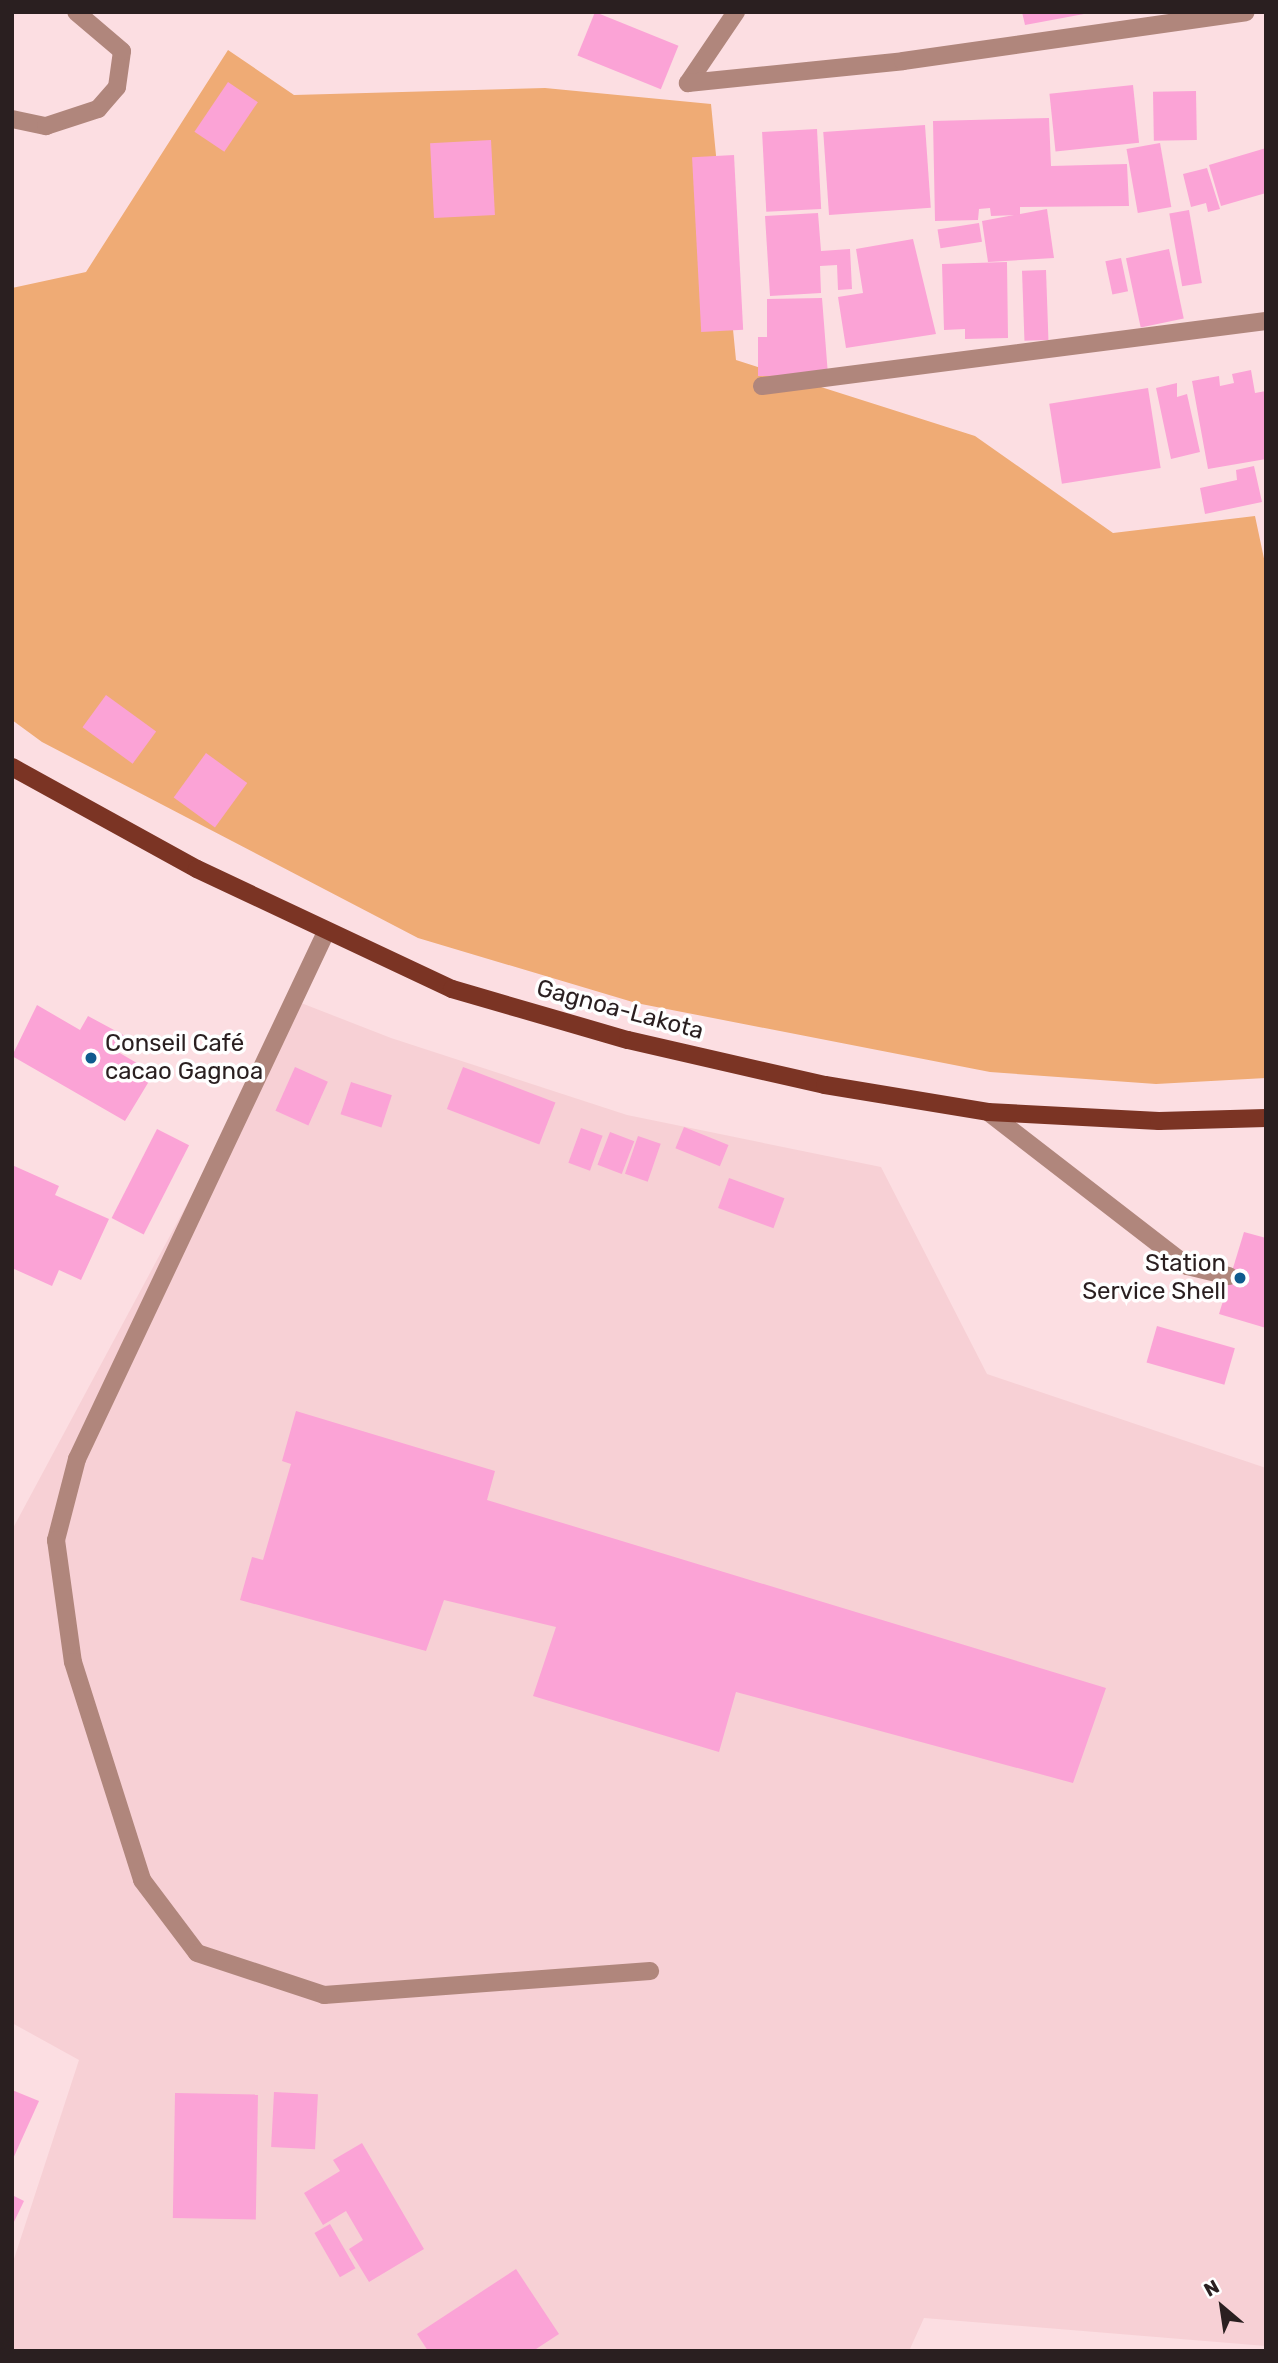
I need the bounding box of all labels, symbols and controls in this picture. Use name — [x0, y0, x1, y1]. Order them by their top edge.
street label: Gagnoa-Lakota — [533, 974, 707, 1046]
place label: Conseil Café cacao Gagnoa — [105, 1030, 263, 1086]
marker: Conseil Café cacao Gagnoa — [83, 1050, 99, 1066]
place label: Station Service Shell — [1082, 1250, 1226, 1306]
marker: Station Service Shell — [1232, 1270, 1248, 1286]
north arrow — [1187, 2272, 1257, 2342]
text: N — [1200, 2275, 1223, 2302]

